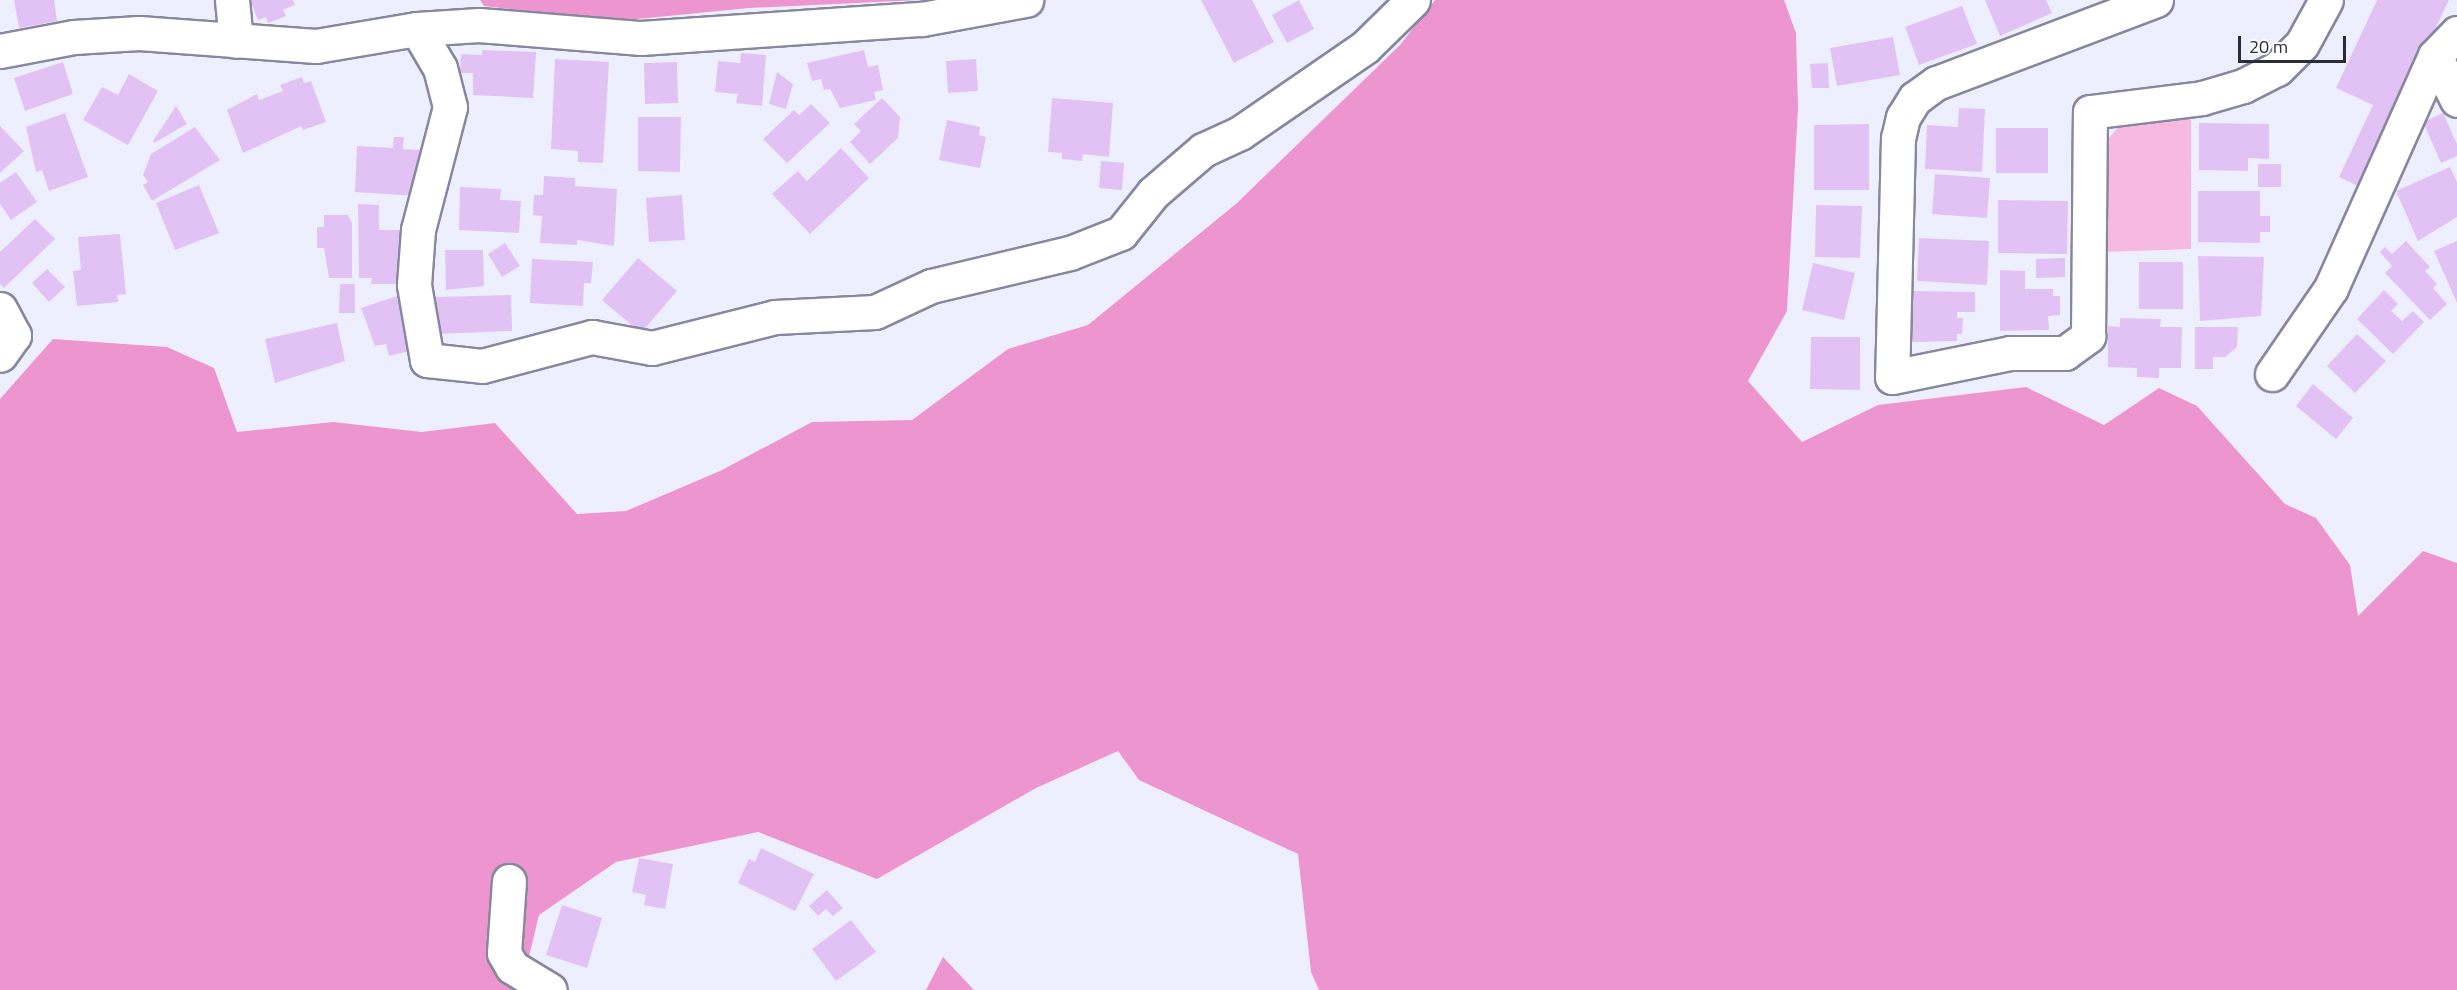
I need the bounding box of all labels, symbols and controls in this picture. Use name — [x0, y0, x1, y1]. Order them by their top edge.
scale bar — [2241, 24, 2349, 62]
text: 20 m — [2249, 33, 2288, 60]

